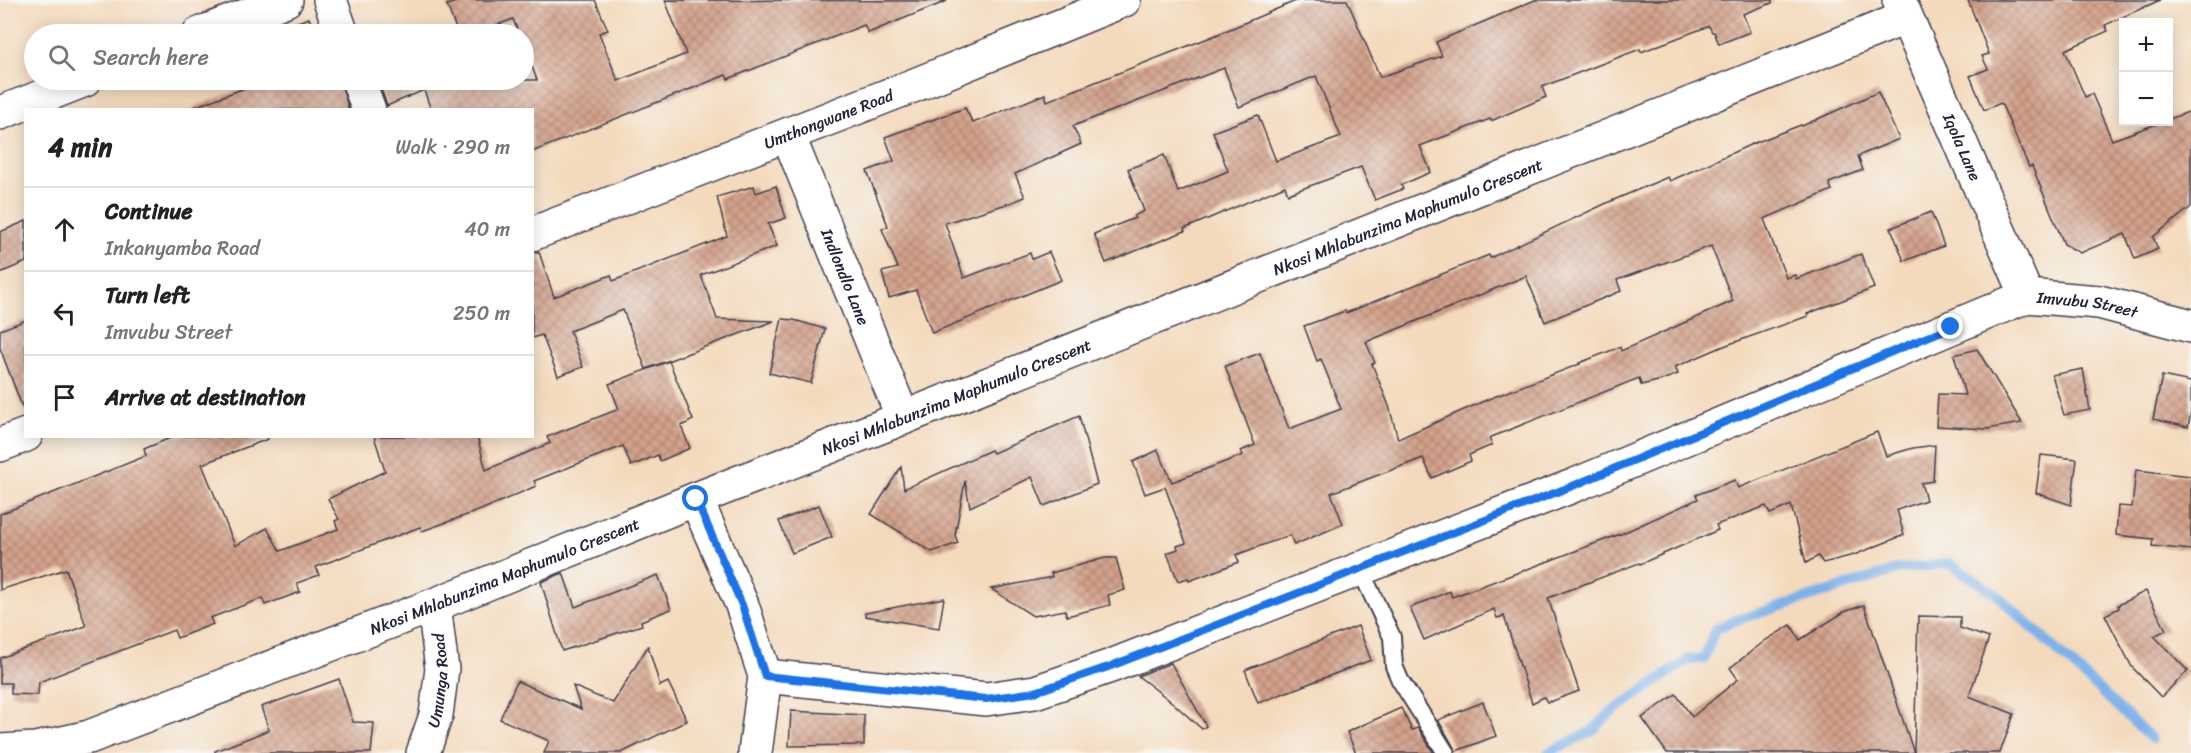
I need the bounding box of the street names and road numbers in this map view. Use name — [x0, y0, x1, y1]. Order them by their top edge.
street label: Umthongwane Road — [759, 80, 899, 158]
street label: Iqola Lane — [1934, 108, 1990, 186]
street label: Nkosi Mhlabunzima Maphumulo Crescent — [1268, 150, 1547, 284]
street label: Indlondlo Lane — [812, 223, 878, 330]
street label: Imvubu Street — [2035, 283, 2142, 327]
street label: Nkosi Mhlabunzima Maphumulo Crescent — [817, 330, 1096, 464]
street label: Nkosi Mhlabunzima Maphumulo Crescent — [365, 509, 644, 643]
street label: Umunga Road — [419, 630, 457, 732]

